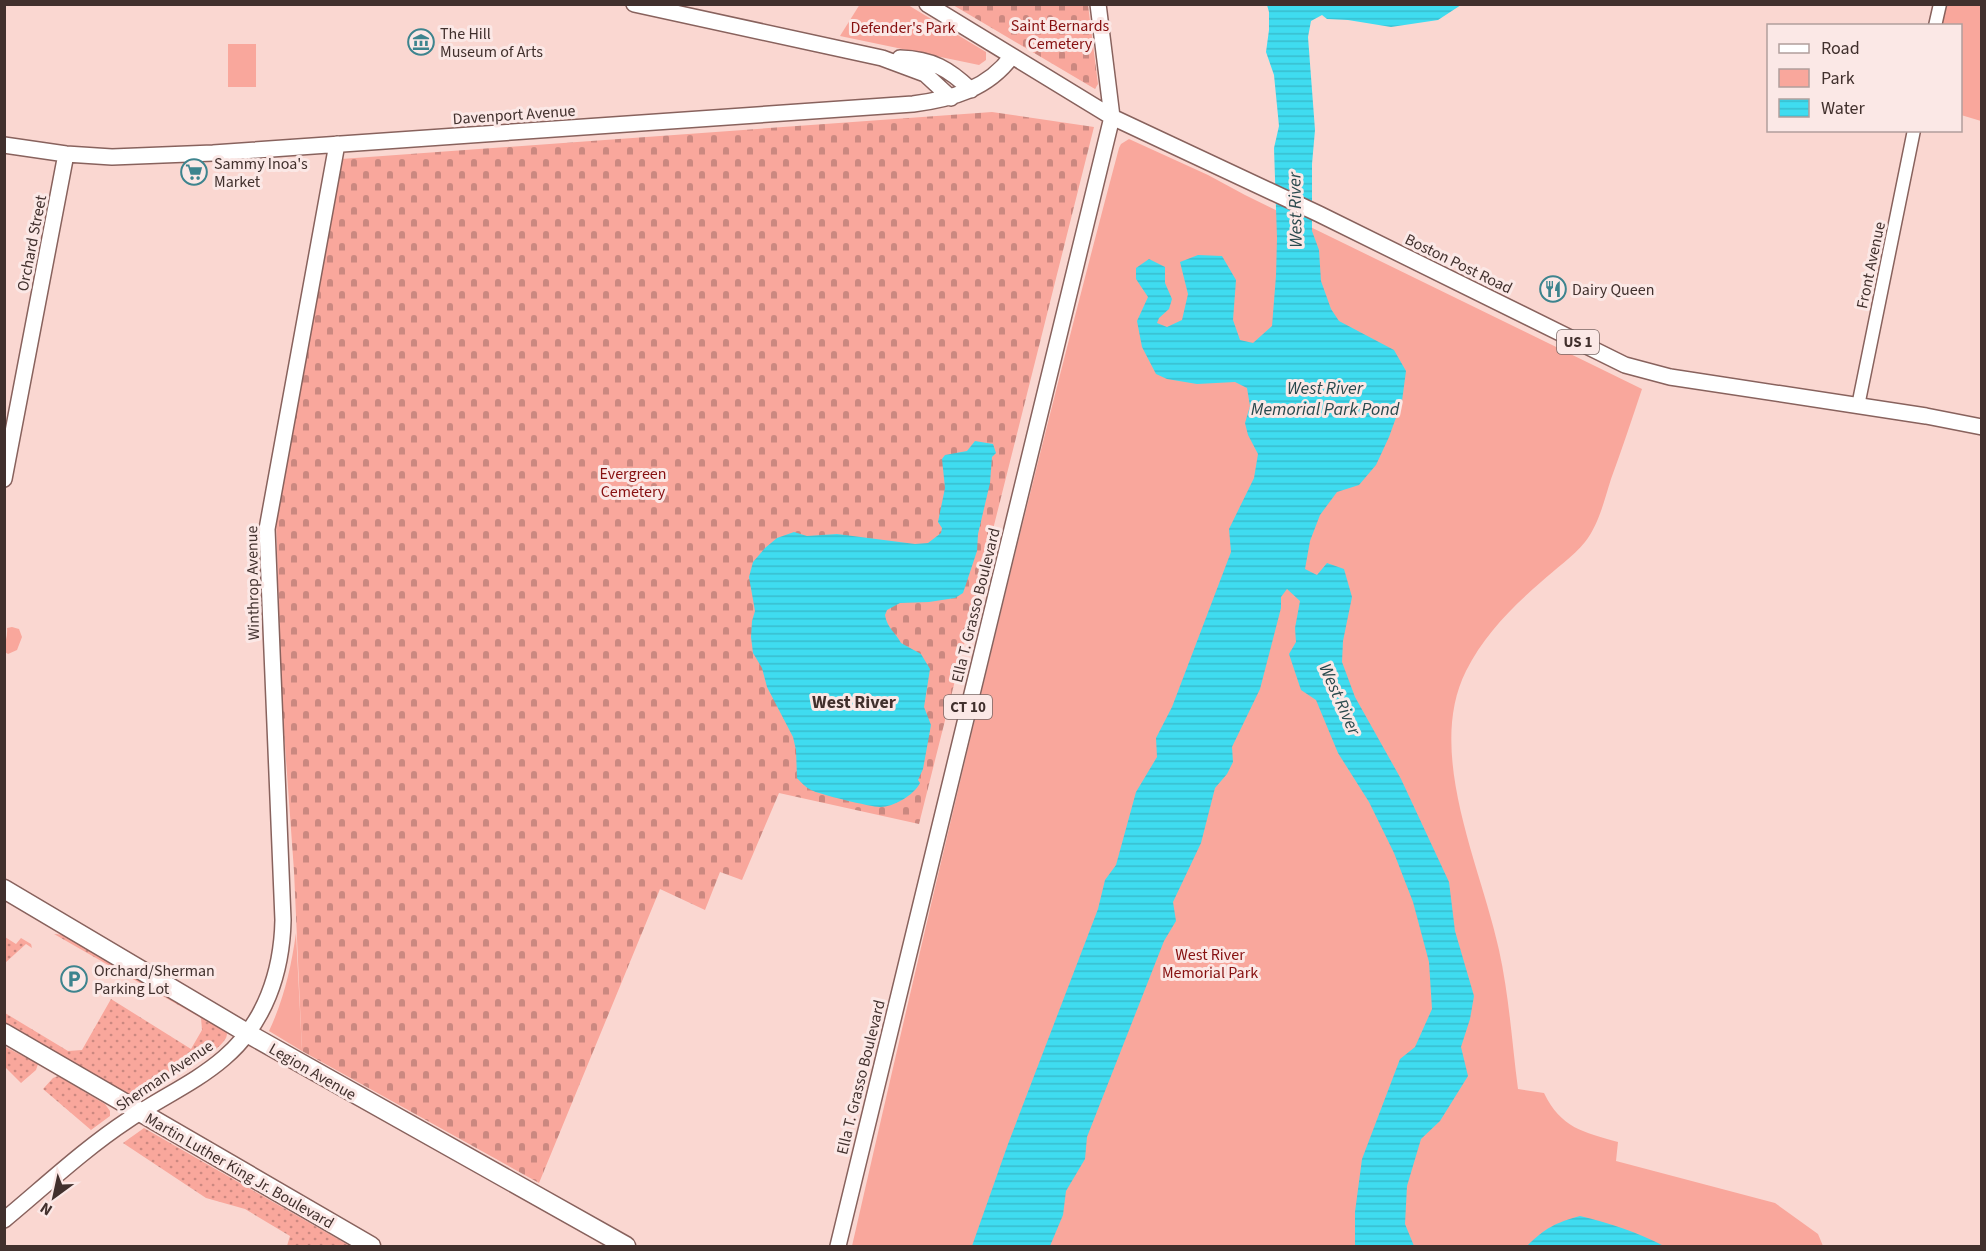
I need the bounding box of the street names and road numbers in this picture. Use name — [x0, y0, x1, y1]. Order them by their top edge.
street label: Davenport Avenue — [452, 100, 576, 130]
street label: Orchard Street — [12, 193, 52, 293]
street label: Front Avenue — [1851, 220, 1891, 311]
street label: Boston Post Road — [1401, 228, 1516, 299]
road number: US 1 — [1557, 330, 1599, 354]
street label: Winthrop Avenue — [241, 525, 265, 641]
street label: Ella T. Grasso Boulevard — [946, 526, 1006, 685]
road number: CT 10 — [944, 695, 992, 719]
street label: Ella T. Grasso Boulevard — [831, 998, 891, 1157]
street label: Sherman Avenue — [111, 1035, 218, 1117]
street label: Legion Avenue — [265, 1038, 360, 1106]
street label: Martin Luther King Jr. Boulevard — [141, 1108, 338, 1234]

